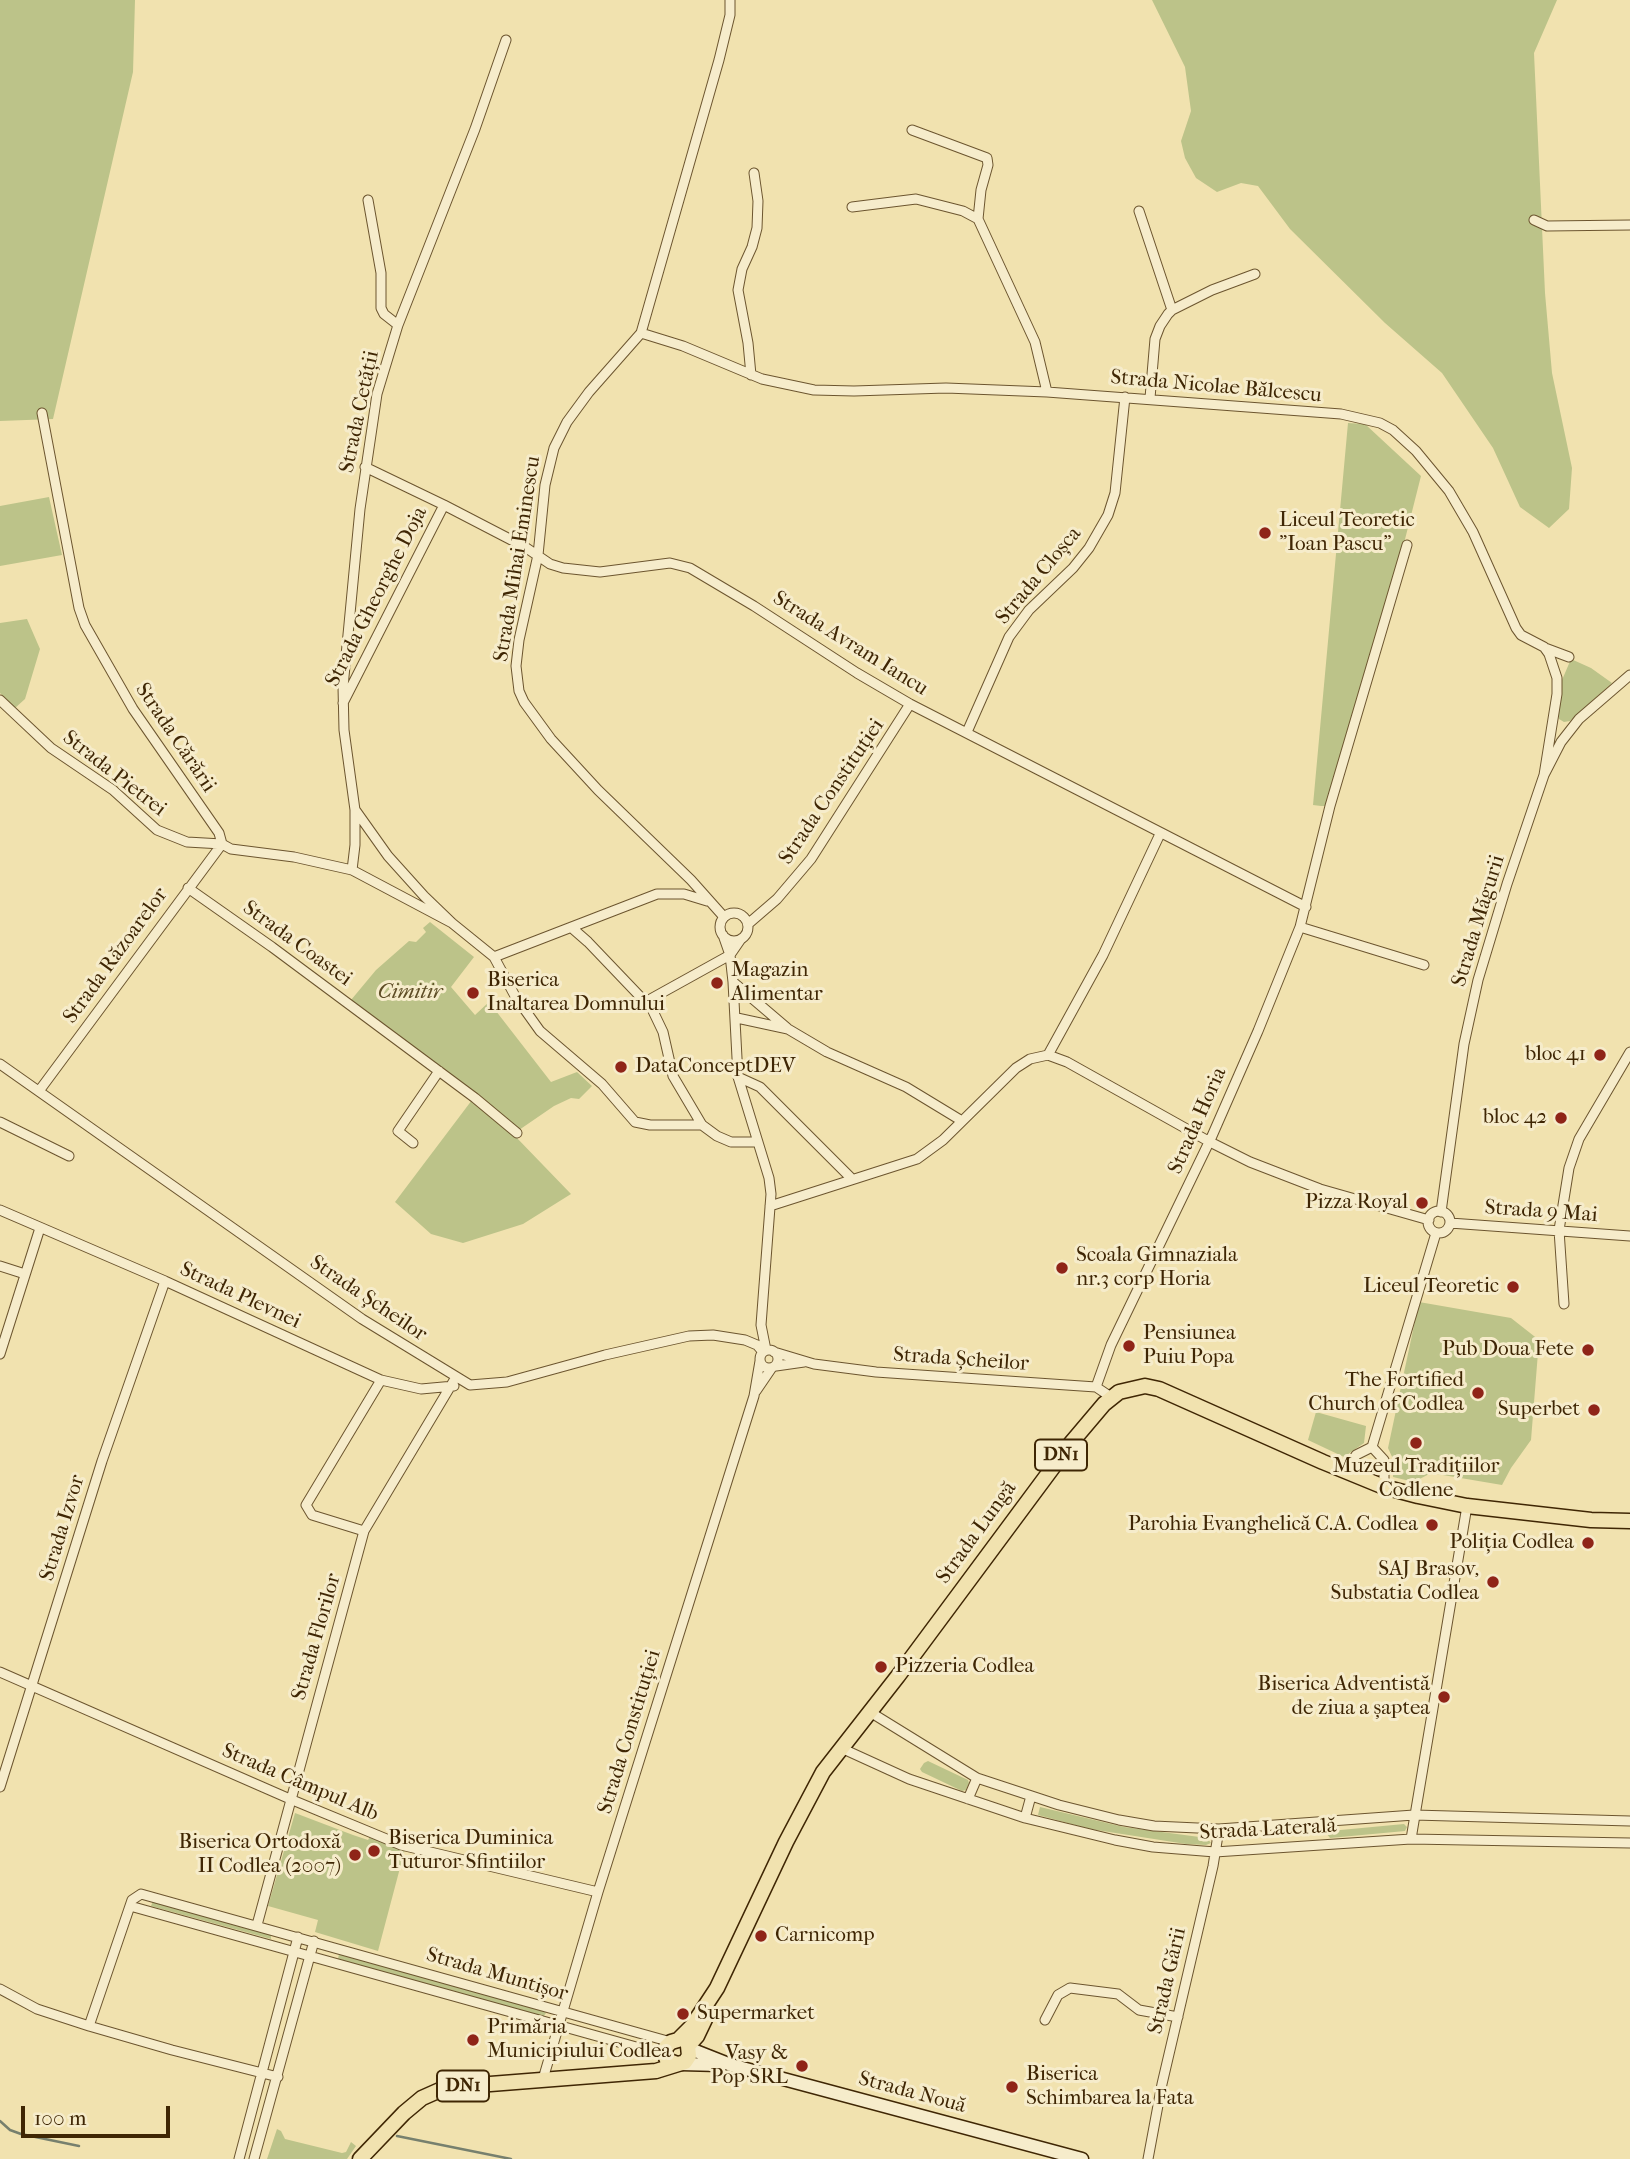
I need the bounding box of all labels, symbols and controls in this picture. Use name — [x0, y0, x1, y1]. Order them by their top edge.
street label: Strada Cetății — [335, 349, 385, 475]
street label: Strada Nicolae Bălcescu — [1109, 365, 1323, 409]
street label: Strada Mihai Eminescu — [489, 454, 547, 664]
street label: Strada Gheorghe Doja — [321, 503, 433, 691]
place label: Liceul Teoretic "Ioan Pascu" — [1279, 508, 1415, 558]
street label: Strada Cloșca — [991, 522, 1087, 630]
marker: Liceul Teoretic "Ioan Pascu" — [1257, 525, 1273, 541]
street label: Strada Avram Iancu — [768, 586, 932, 702]
street label: Strada Cărării — [129, 679, 221, 797]
street label: Strada Constituției — [774, 714, 890, 870]
street label: Strada Pietrei — [57, 726, 171, 822]
street label: Strada Măgurii — [1447, 852, 1511, 990]
street label: Strada Răzoarelor — [58, 883, 174, 1029]
street label: Strada Coastei — [237, 896, 357, 992]
place label: Magazin Alimentar — [731, 958, 823, 1008]
place label: Biserica Inaltarea Domnului — [487, 968, 665, 1018]
marker: Magazin Alimentar — [709, 975, 725, 991]
park label: Cimitir — [378, 980, 442, 1006]
marker: Biserica Inaltarea Domnului — [465, 985, 481, 1001]
place label: bloc 41 — [1525, 1042, 1586, 1068]
marker: bloc 41 — [1592, 1047, 1608, 1063]
place label: DataConceptDEV — [635, 1054, 796, 1080]
marker: DataConceptDEV — [613, 1059, 629, 1075]
street label: Strada Horia — [1163, 1064, 1233, 1178]
place label: bloc 42 — [1483, 1105, 1547, 1131]
marker: bloc 42 — [1553, 1110, 1569, 1126]
place label: Pizza Royal — [1305, 1190, 1408, 1216]
marker: Pizza Royal — [1414, 1195, 1430, 1211]
street label: Strada 9 Mai — [1484, 1195, 1598, 1229]
place label: Scoala Gimnaziala nr.3 corp Horia — [1076, 1243, 1238, 1293]
street label: Strada Șcheilor — [305, 1251, 431, 1347]
street label: Strada Plevnei — [176, 1257, 304, 1335]
marker: Scoala Gimnaziala nr.3 corp Horia — [1054, 1260, 1070, 1276]
place label: Liceul Teoretic — [1363, 1274, 1499, 1300]
marker: Liceul Teoretic — [1505, 1279, 1521, 1295]
place label: Pensiunea Puiu Popa — [1143, 1321, 1236, 1371]
place label: Pub Doua Fete — [1442, 1337, 1574, 1363]
marker: Pensiunea Puiu Popa — [1121, 1338, 1137, 1354]
marker: Pub Doua Fete — [1580, 1342, 1596, 1358]
street label: Strada Șcheilor — [892, 1343, 1030, 1377]
place label: The Fortified Church of Codlea — [1308, 1368, 1464, 1418]
marker: The Fortified Church of Codlea — [1470, 1385, 1486, 1401]
place label: Superbet — [1498, 1397, 1580, 1423]
marker: Superbet — [1586, 1402, 1602, 1418]
marker: Muzeul Tradițiilor Codlene — [1408, 1435, 1424, 1451]
road number: DN1 — [1035, 1440, 1087, 1470]
place label: Muzeul Tradițiilor Codlene — [1333, 1454, 1499, 1504]
street label: Strada Izvor — [35, 1472, 91, 1584]
street label: Strada Lungă — [931, 1477, 1023, 1589]
place label: Parohia Evanghelică C.A. Codlea — [1128, 1512, 1418, 1538]
marker: Parohia Evanghelică C.A. Codlea — [1424, 1517, 1440, 1533]
place label: Poliția Codlea — [1449, 1530, 1574, 1556]
marker: Poliția Codlea — [1580, 1535, 1596, 1551]
place label: SAJ Brasov, Substatia Codlea — [1331, 1557, 1479, 1607]
street label: Strada Florilor — [287, 1571, 347, 1703]
marker: SAJ Brasov, Substatia Codlea — [1485, 1574, 1501, 1590]
street label: Strada Constituției — [593, 1647, 667, 1817]
place label: Pizzeria Codlea — [895, 1654, 1034, 1680]
marker: Pizzeria Codlea — [873, 1659, 889, 1675]
place label: Biserica Adventistă de ziua a șaptea — [1257, 1672, 1430, 1722]
marker: Biserica Adventistă de ziua a șaptea — [1436, 1689, 1452, 1705]
street label: Strada Câmpul Alb — [218, 1739, 382, 1827]
street label: Strada Laterală — [1199, 1814, 1337, 1846]
place label: Biserica Duminica Tuturor Sfintiilor — [388, 1826, 553, 1876]
place label: Biserica Ortodoxă II Codlea (2007) — [178, 1830, 341, 1880]
marker: Biserica Duminica Tuturor Sfintiilor — [366, 1843, 382, 1859]
marker: Biserica Ortodoxă II Codlea (2007) — [347, 1847, 363, 1863]
place label: Carnicomp — [775, 1923, 875, 1949]
street label: Strada Gării — [1144, 1925, 1192, 2037]
marker: Carnicomp — [753, 1928, 769, 1944]
street label: Strada Muntișor — [423, 1943, 571, 2007]
place label: Supermarket — [697, 2001, 815, 2027]
marker: Supermarket — [675, 2006, 691, 2022]
place label: Primăria Municipiului Codlea — [487, 2015, 671, 2065]
marker: Primăria Municipiului Codlea — [465, 2032, 481, 2048]
place label: Vasy & Pop SRL — [711, 2041, 788, 2091]
marker: Vasy & Pop SRL — [794, 2058, 810, 2074]
place label: Biserica Schimbarea la Fata — [1026, 2062, 1194, 2112]
street label: Strada Nouă — [855, 2067, 969, 2119]
road number: DN1 — [437, 2070, 489, 2102]
marker: Biserica Schimbarea la Fata — [1004, 2079, 1020, 2095]
scale bar — [24, 2092, 173, 2136]
text: 100 m — [34, 2106, 87, 2130]

